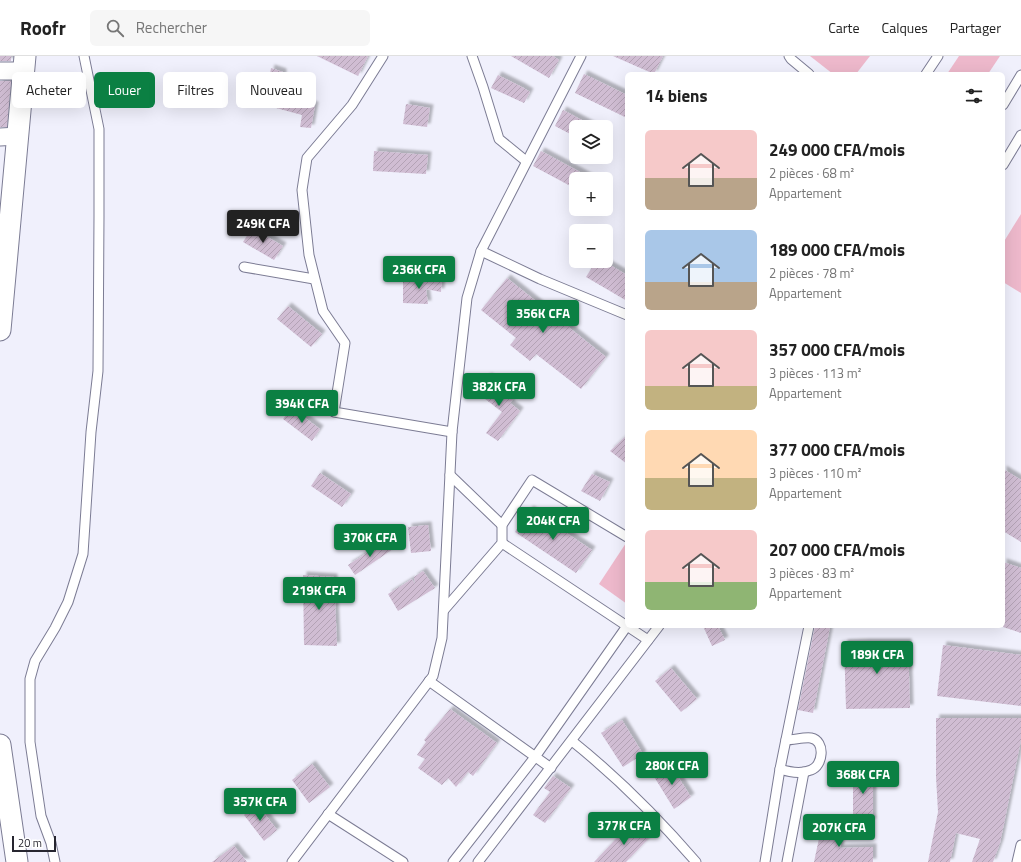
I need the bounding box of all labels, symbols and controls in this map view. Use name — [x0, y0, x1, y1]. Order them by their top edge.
search box — [90, 10, 370, 46]
text: Roofr — [20, 13, 66, 42]
text: Rechercher — [136, 16, 207, 39]
icon: search — [104, 17, 126, 39]
text: Carte — [828, 17, 860, 38]
text: Calques — [882, 17, 928, 38]
text: Partager — [950, 17, 1001, 38]
chip: Acheter — [12, 72, 86, 108]
chip: Louer — [94, 72, 155, 108]
chip: Filtres — [163, 72, 228, 108]
chip: Nouveau — [236, 72, 316, 108]
text: 14 biens — [645, 83, 708, 109]
icon: filters — [963, 85, 985, 107]
map controls — [569, 120, 613, 268]
button: layers — [569, 120, 613, 164]
text: 249 000 CFA/mois — [769, 137, 905, 163]
icon: home — [677, 146, 725, 194]
text: 2 pièces · 68 m² — [769, 163, 854, 183]
button: + — [569, 172, 613, 216]
text: Appartement — [769, 183, 842, 203]
pin: 249K CFA — [222, 210, 304, 244]
text: 249K CFA — [236, 213, 290, 233]
button: − — [569, 224, 613, 268]
text: 189 000 CFA/mois — [769, 237, 905, 263]
icon: home — [677, 246, 725, 294]
pin: 236K CFA — [378, 256, 460, 290]
text: 236K CFA — [392, 259, 446, 279]
text: 2 pièces · 78 m² — [769, 263, 854, 283]
text: Appartement — [769, 283, 842, 303]
pin: 356K CFA — [502, 300, 584, 334]
text: 356K CFA — [516, 303, 570, 323]
text: 357 000 CFA/mois — [769, 337, 905, 363]
icon: home — [677, 346, 725, 394]
text: 3 pièces · 113 m² — [769, 363, 861, 383]
pin: 382K CFA — [458, 373, 540, 407]
text: 382K CFA — [472, 376, 526, 396]
text: Appartement — [769, 383, 842, 403]
pin: 394K CFA — [261, 390, 343, 424]
text: 394K CFA — [275, 393, 329, 413]
text: 377 000 CFA/mois — [769, 437, 905, 463]
icon: home — [677, 446, 725, 494]
text: 3 pièces · 110 m² — [769, 463, 861, 483]
text: Appartement — [769, 483, 842, 503]
pin: 204K CFA — [512, 507, 594, 541]
text: 204K CFA — [526, 510, 580, 530]
pin: 370K CFA — [329, 524, 411, 558]
text: 370K CFA — [343, 527, 397, 547]
text: 207 000 CFA/mois — [769, 537, 905, 563]
icon: home — [677, 546, 725, 594]
text: 3 pièces · 83 m² — [769, 563, 854, 583]
pin: 219K CFA — [278, 577, 360, 611]
text: 219K CFA — [292, 580, 346, 600]
text: Appartement — [769, 583, 842, 603]
pin: 189K CFA — [836, 641, 918, 675]
text: 189K CFA — [850, 644, 904, 664]
pin: 280K CFA — [631, 752, 713, 786]
text: 280K CFA — [645, 755, 699, 775]
pin: 368K CFA — [822, 761, 904, 795]
text: 368K CFA — [836, 764, 890, 784]
pin: 357K CFA — [219, 788, 301, 822]
text: 357K CFA — [233, 791, 287, 811]
pin: 377K CFA — [583, 812, 665, 846]
pin: 207K CFA — [798, 814, 880, 848]
text: 377K CFA — [597, 815, 651, 835]
text: 207K CFA — [812, 817, 866, 837]
scale bar — [12, 834, 56, 853]
text: 20 m — [18, 835, 42, 851]

